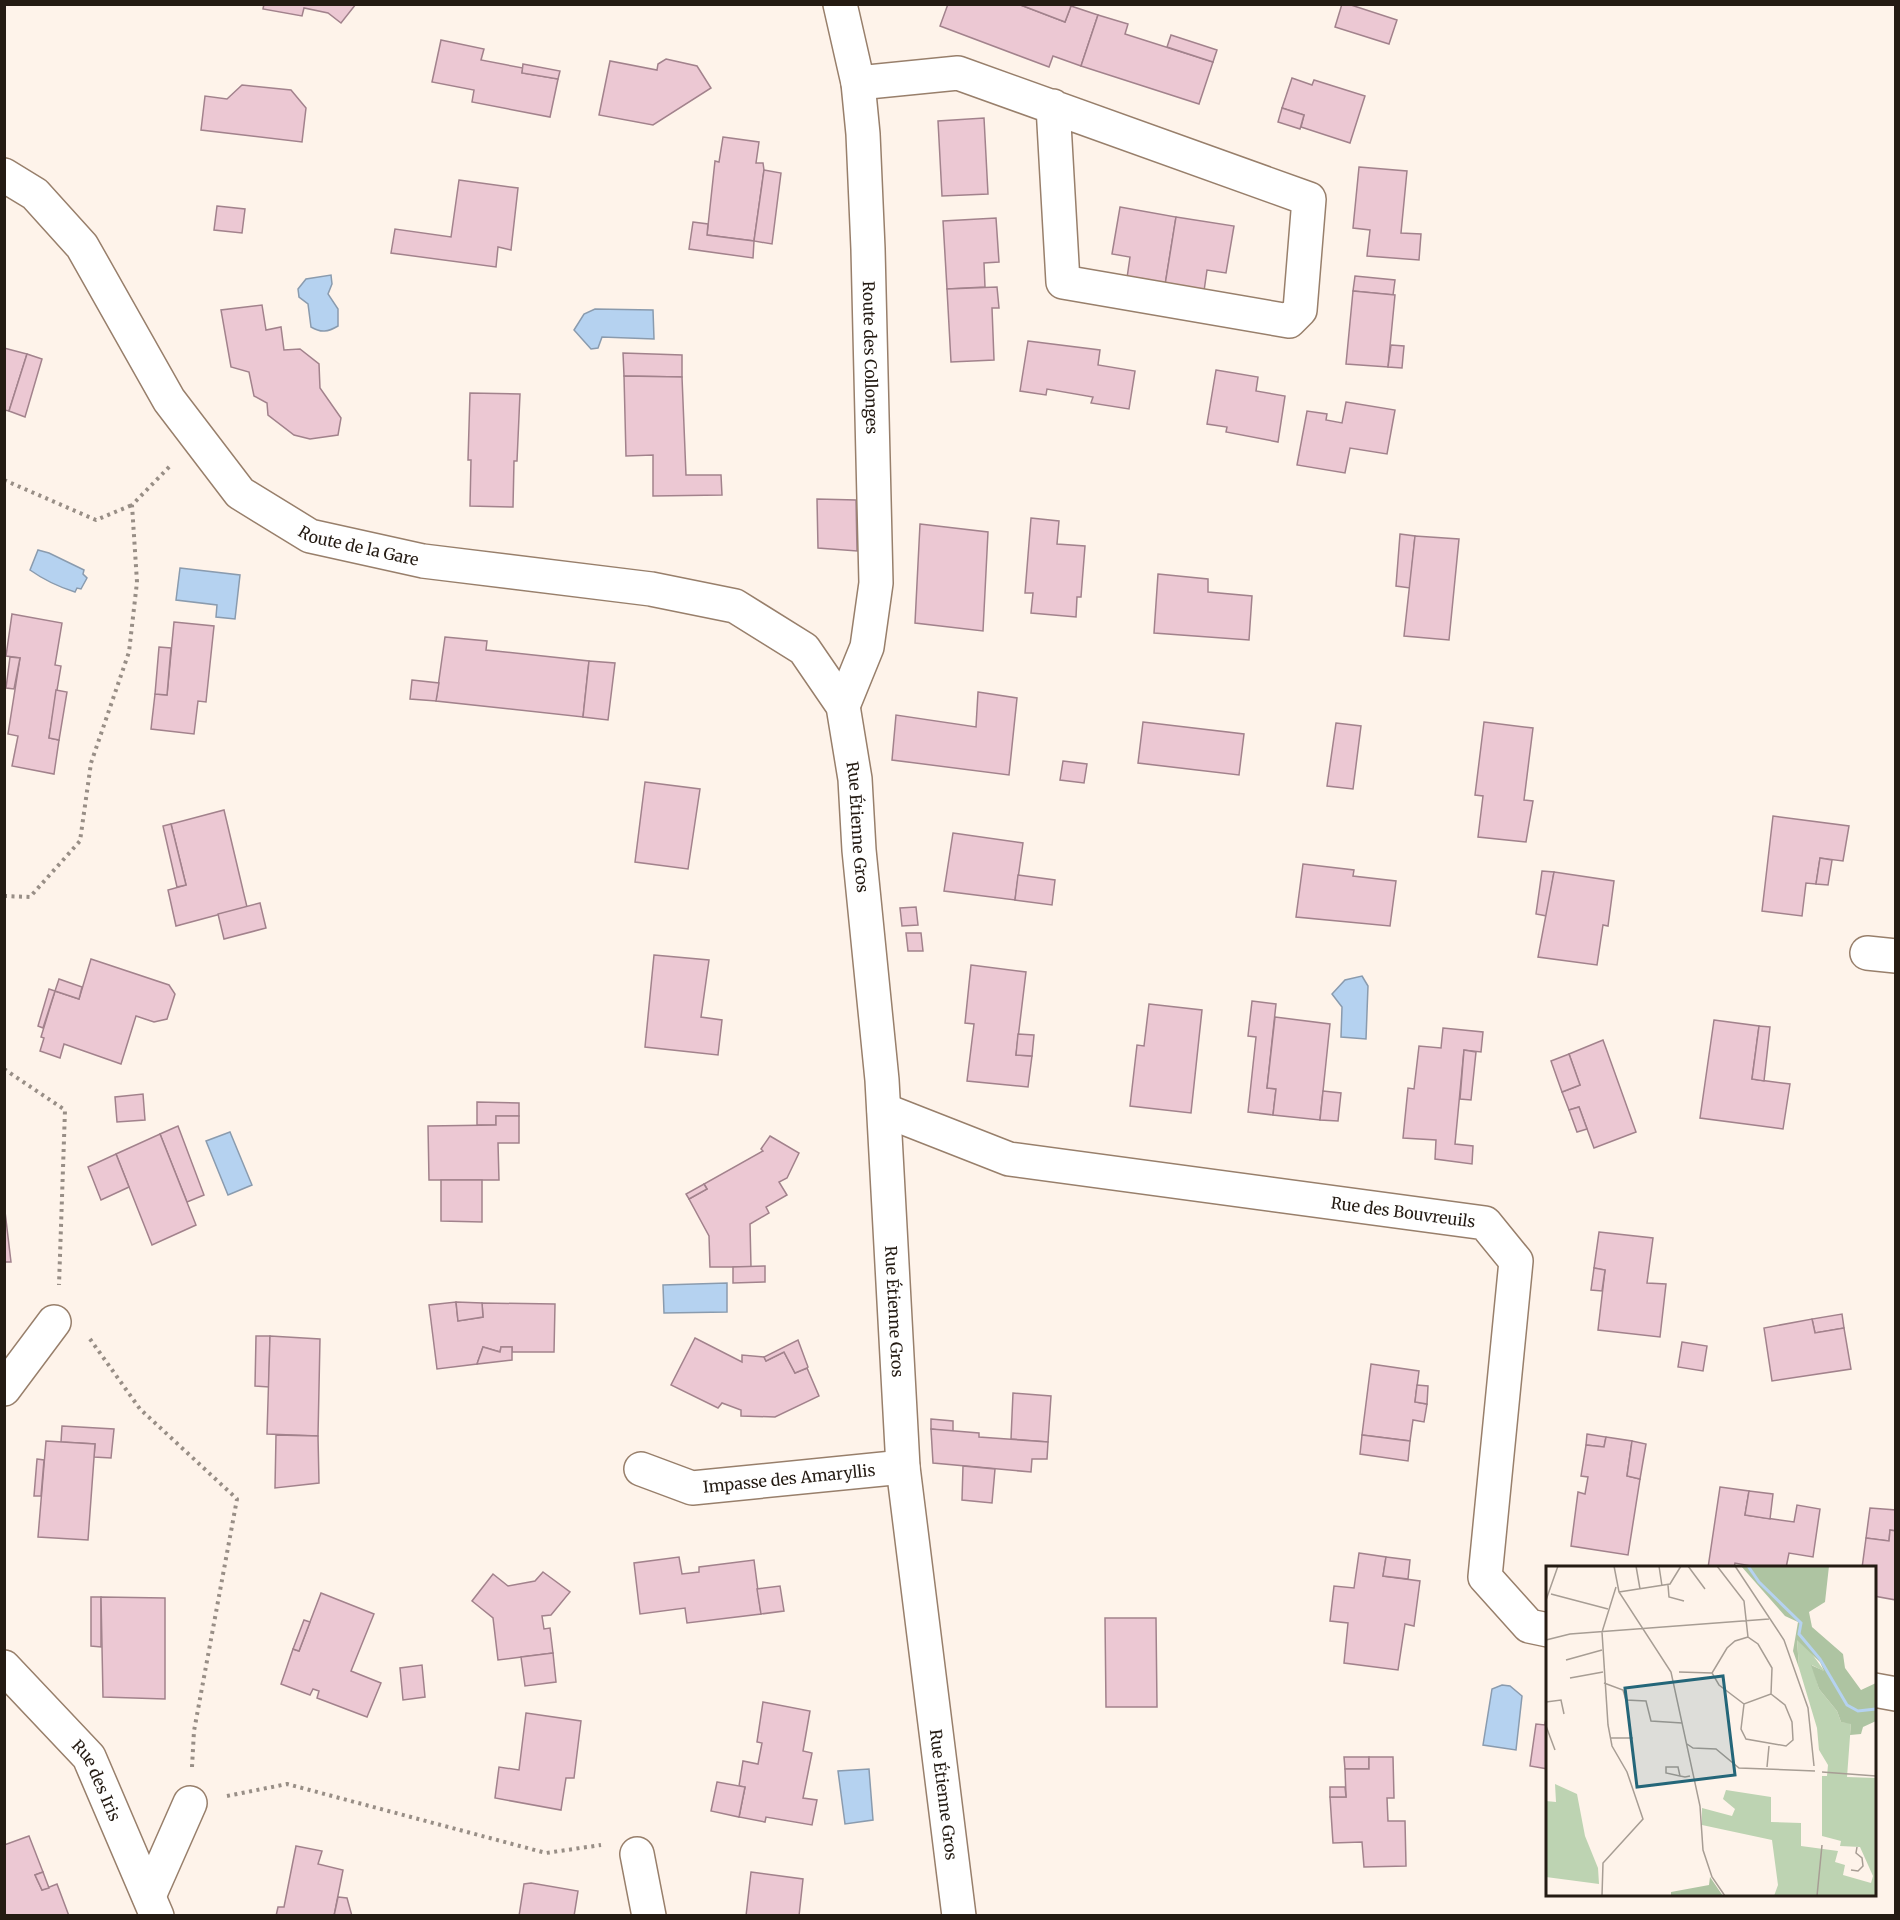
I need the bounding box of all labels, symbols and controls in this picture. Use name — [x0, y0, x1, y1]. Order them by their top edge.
street label: Route des Collonges — [859, 281, 882, 435]
street label: Route de la Gare — [295, 521, 421, 570]
street label: Rue Étienne Gros — [842, 760, 873, 894]
street label: Rue des Bouvreuils — [1330, 1192, 1477, 1232]
street label: Rue Étienne Gros — [881, 1245, 908, 1378]
street label: Impasse des Amaryllis — [702, 1460, 876, 1497]
inset map — [1546, 1566, 1876, 1896]
street label: Rue Étienne Gros — [926, 1728, 962, 1861]
street label: Rue des Iris — [68, 1735, 125, 1824]

